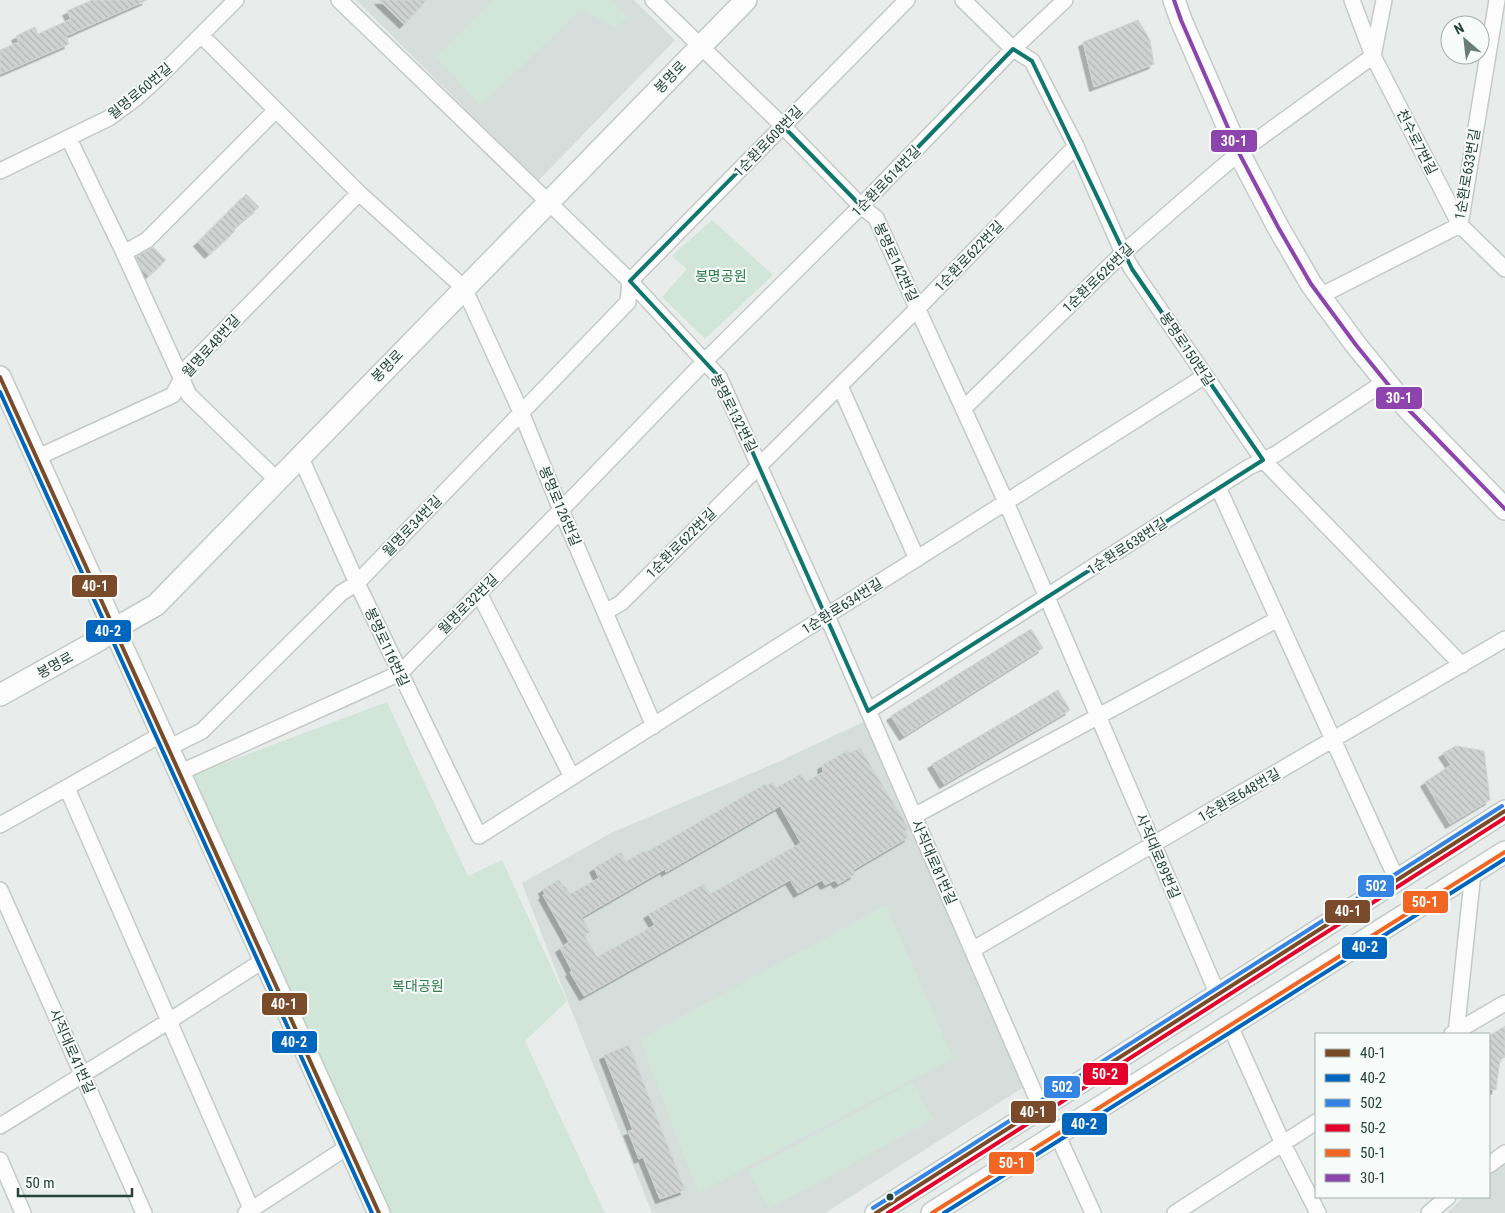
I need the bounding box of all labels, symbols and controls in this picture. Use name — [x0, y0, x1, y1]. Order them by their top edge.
north arrow — [1440, 15, 1490, 65]
text: N — [1451, 19, 1466, 38]
street label: 봉명로 — [651, 57, 689, 96]
street label: 월명로60번길 — [105, 60, 175, 122]
street label: 1순환로608번길 — [730, 102, 806, 180]
street label: 천수로7번길 — [1394, 107, 1440, 177]
street label: 1순환로633번길 — [1451, 127, 1483, 221]
line badge: 30-1 — [1210, 129, 1258, 153]
text: 30-1 — [1221, 133, 1247, 149]
street label: 1순환로614번길 — [848, 142, 924, 220]
street label: 1순환로622번길 — [931, 217, 1007, 295]
street label: 봉명로142번길 — [871, 220, 921, 304]
street label: 1순환로626번길 — [1059, 240, 1137, 316]
park label: 봉명공원 — [695, 268, 747, 284]
street label: 봉명로150번길 — [1157, 309, 1217, 389]
street label: 월명로48번길 — [179, 312, 243, 380]
street label: 봉명로 — [368, 346, 406, 385]
street label: 봉명로132번길 — [708, 371, 760, 455]
line badge: 30-1 — [1375, 386, 1423, 410]
text: 30-1 — [1386, 390, 1412, 406]
street label: 봉명로126번길 — [536, 464, 584, 548]
street label: 월명로34번길 — [379, 492, 445, 560]
street label: 1순환로622번길 — [643, 505, 719, 581]
street label: 1순환로638번길 — [1084, 514, 1170, 578]
street label: 월명로32번길 — [435, 571, 501, 637]
line badge: 40-1 — [71, 574, 118, 598]
street label: 1순환로634번길 — [799, 575, 885, 637]
text: 40-1 — [82, 578, 108, 594]
street label: 봉명로116번길 — [362, 605, 412, 689]
line badge: 40-2 — [85, 619, 132, 643]
text: 40-2 — [95, 623, 121, 639]
street label: 봉명로 — [34, 649, 76, 681]
street label: 1순환로648번길 — [1195, 765, 1283, 825]
street label: 사직대로89번길 — [1133, 811, 1183, 901]
street label: 사직대로81번길 — [908, 817, 960, 907]
line badge: 502 — [1357, 874, 1395, 898]
text: 502 — [1365, 878, 1387, 894]
line badge: 50-1 — [1402, 890, 1449, 914]
text: 50-1 — [1412, 894, 1438, 910]
line badge: 40-1 — [1324, 899, 1371, 924]
text: 40-1 — [1335, 903, 1361, 919]
line badge: 40-2 — [1341, 936, 1388, 960]
text: 40-2 — [1352, 939, 1378, 955]
park label: 복대공원 — [392, 978, 444, 994]
line badge: 40-1 — [261, 992, 308, 1016]
text: 40-1 — [271, 996, 297, 1012]
street label: 사직대로41번길 — [46, 1006, 98, 1096]
line badge: 40-2 — [271, 1030, 318, 1054]
legend — [1315, 1033, 1490, 1198]
text: 40-2 — [281, 1034, 307, 1050]
text: 40-1 — [1360, 1044, 1386, 1062]
line badge: 50-2 — [1082, 1062, 1129, 1086]
text: 50-2 — [1092, 1066, 1118, 1082]
text: 40-2 — [1360, 1069, 1386, 1087]
line badge: 502 — [1043, 1075, 1081, 1099]
text: 502 — [1051, 1079, 1073, 1095]
text: 502 — [1360, 1094, 1382, 1112]
line badge: 40-1 — [1010, 1100, 1057, 1124]
text: 40-1 — [1020, 1104, 1046, 1120]
line badge: 40-2 — [1061, 1112, 1108, 1136]
text: 40-2 — [1071, 1116, 1097, 1132]
text: 50-2 — [1360, 1119, 1386, 1137]
text: 50-1 — [1360, 1144, 1386, 1162]
line badge: 50-1 — [988, 1151, 1035, 1175]
text: 50-1 — [999, 1155, 1025, 1171]
scale bar — [18, 1166, 131, 1198]
text: 30-1 — [1360, 1169, 1386, 1187]
text: 50 m — [25, 1174, 55, 1192]
unlabelled marker — [885, 1192, 895, 1202]

